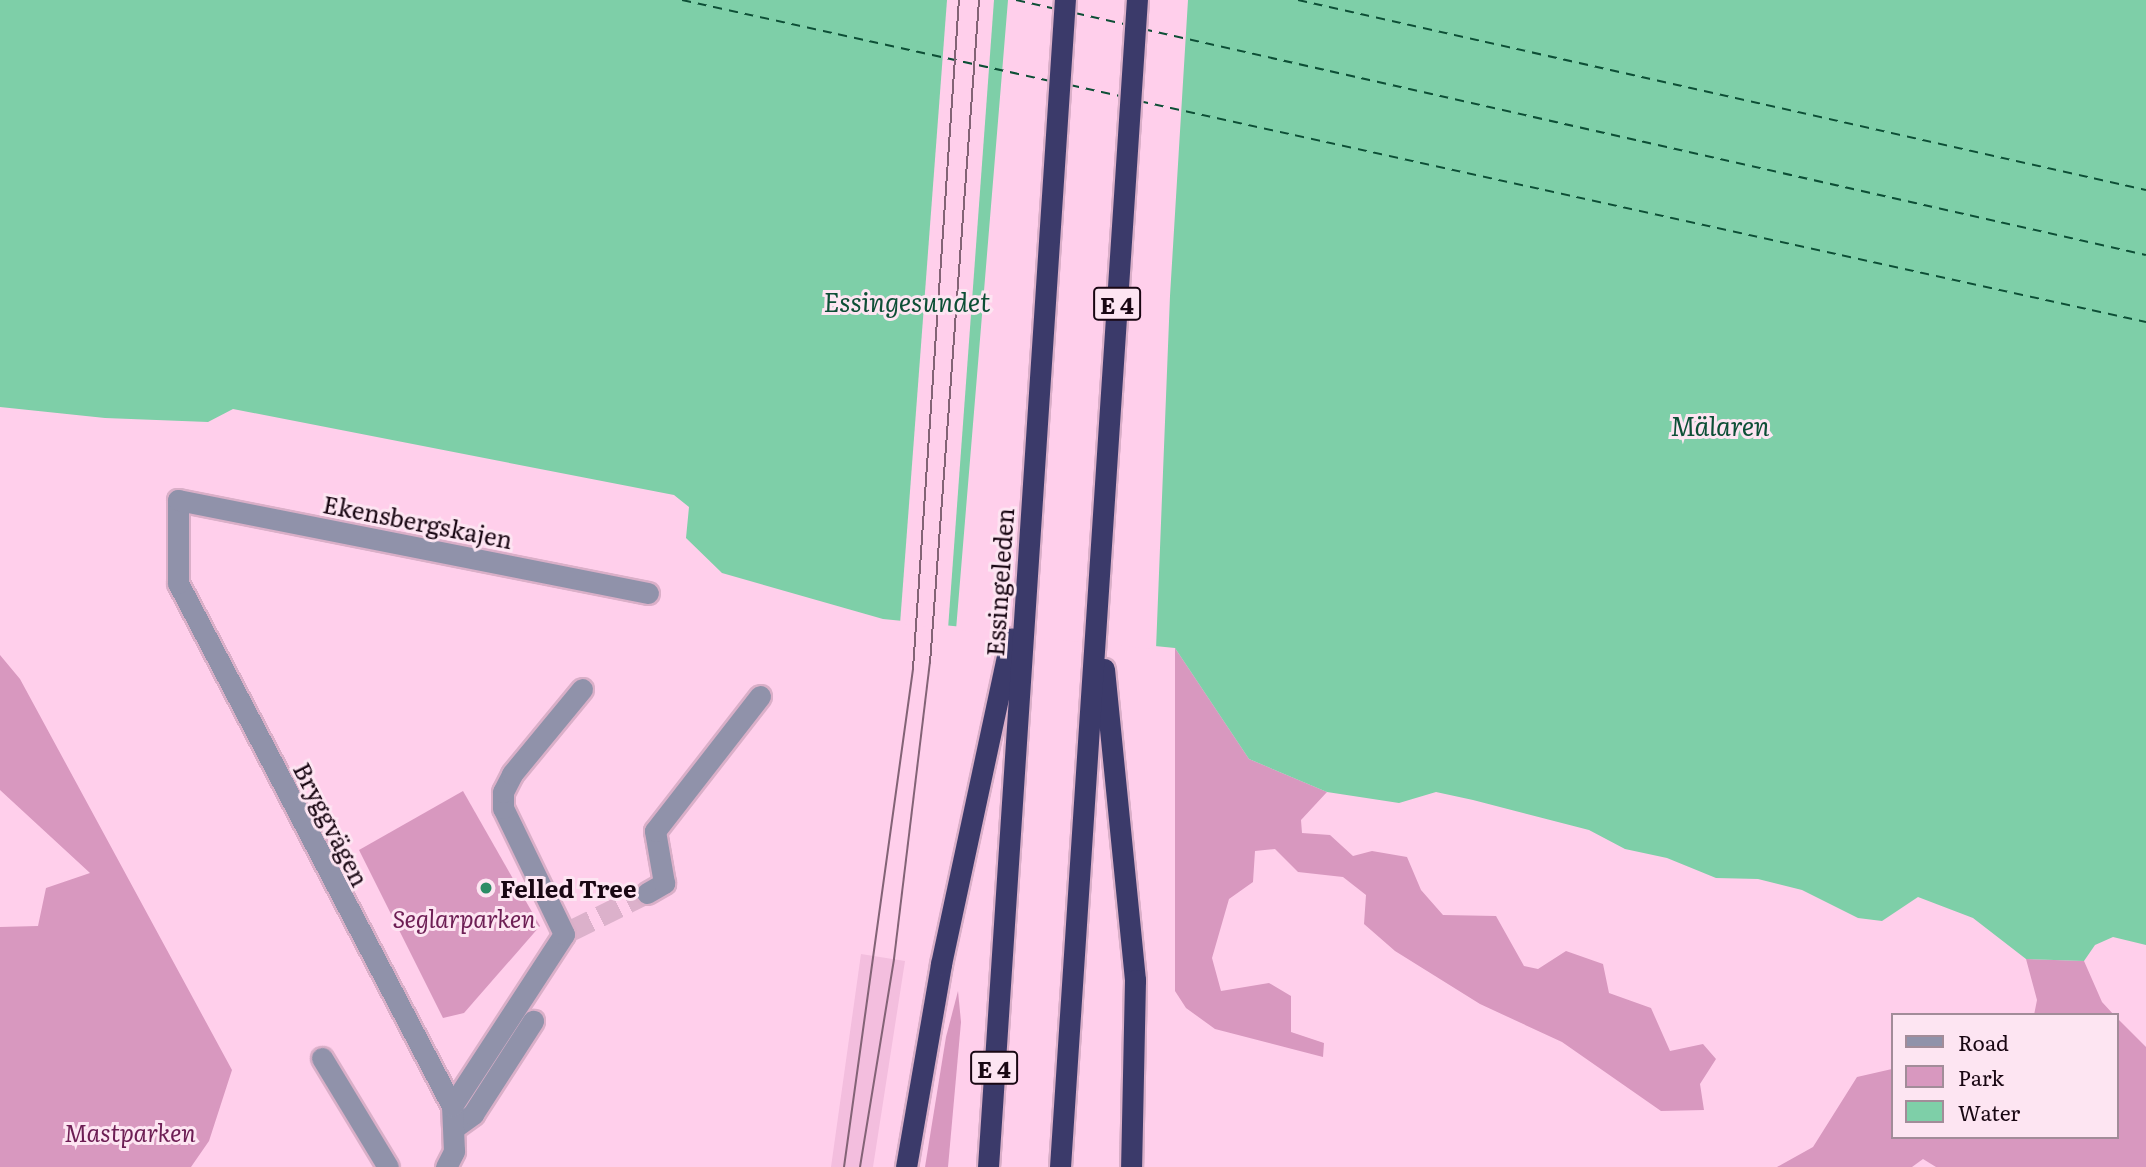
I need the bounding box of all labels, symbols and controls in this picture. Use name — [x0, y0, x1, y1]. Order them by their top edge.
road number: E 4 — [1092, 284, 1142, 324]
water label: Essingesundet — [824, 285, 990, 317]
water label: Mälaren — [1670, 409, 1770, 441]
street label: Ekensbergskajen — [321, 489, 515, 553]
street label: Essingeleden — [979, 507, 1019, 657]
street label: Bryggvägen — [288, 757, 376, 891]
place label: Felled Tree — [500, 874, 636, 902]
marker: Felled Tree — [478, 880, 494, 896]
park label: Seglarparken — [393, 904, 535, 932]
legend — [1890, 1013, 2118, 1139]
text: Road — [1958, 1026, 2009, 1057]
road number: E 4 — [970, 1049, 1018, 1088]
text: Park — [1958, 1061, 2004, 1092]
text: Water — [1958, 1096, 2020, 1127]
park label: Mastparken — [64, 1118, 196, 1146]

